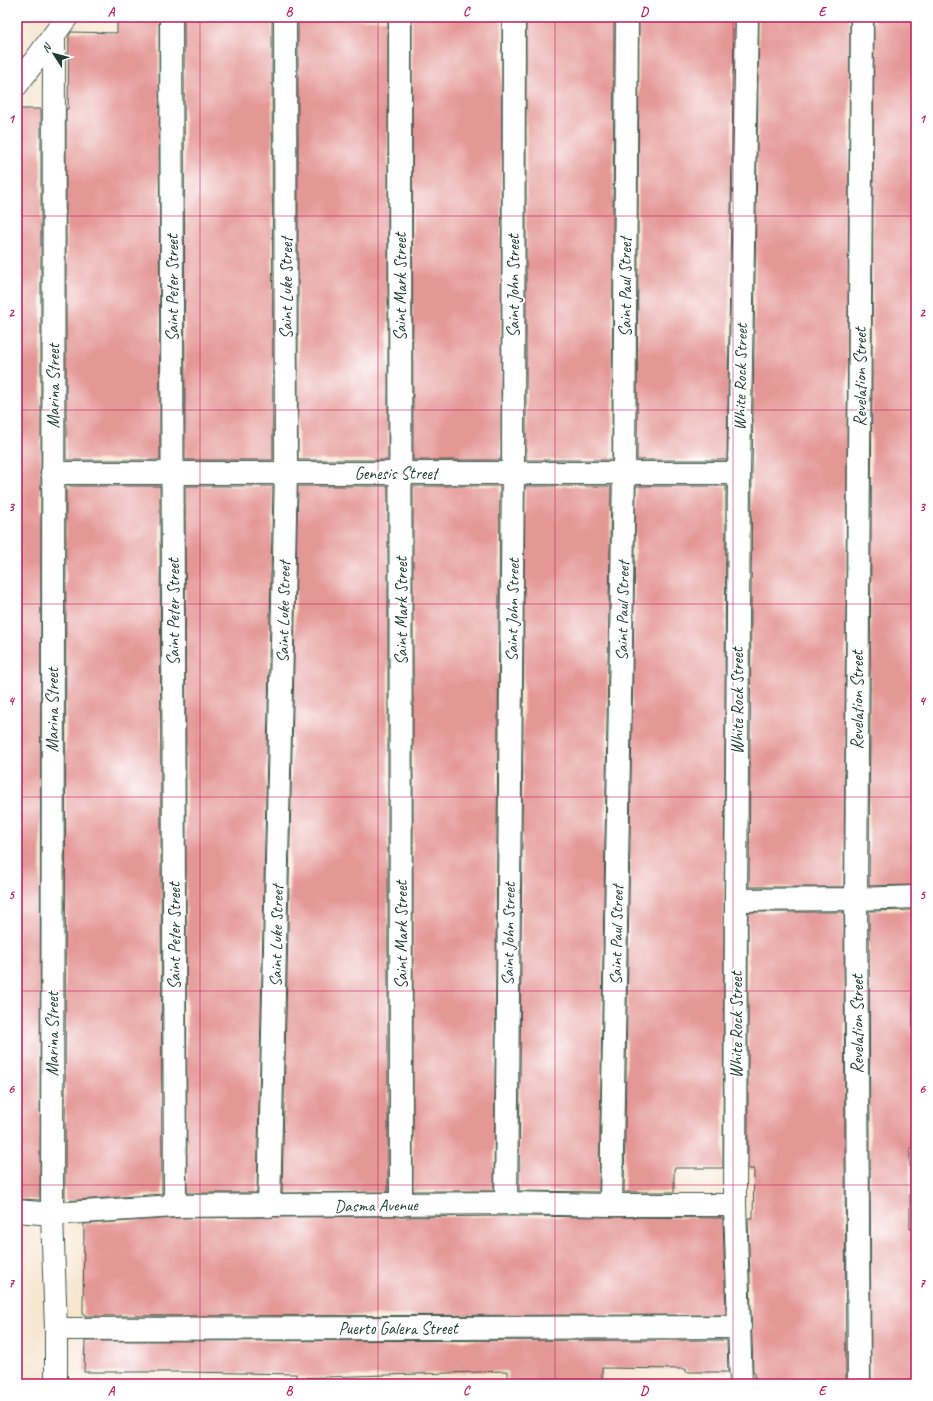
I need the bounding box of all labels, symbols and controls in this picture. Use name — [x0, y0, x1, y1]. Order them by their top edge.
text: A — [108, 4, 116, 20]
text: B — [286, 4, 294, 20]
text: C — [463, 4, 471, 20]
text: D — [640, 4, 649, 20]
text: E — [819, 4, 828, 20]
north arrow — [34, 34, 74, 74]
text: N — [38, 39, 55, 55]
text: 1 — [8, 111, 16, 127]
text: 1 — [919, 111, 927, 127]
street label: Saint Mark Street — [390, 231, 411, 341]
street label: Saint Peter Street — [162, 232, 183, 342]
street label: Saint John Street — [503, 232, 524, 338]
street label: Saint Luke Street — [276, 235, 297, 339]
street label: Saint Paul Street — [615, 235, 636, 337]
text: 2 — [8, 305, 15, 321]
text: 2 — [919, 305, 926, 321]
street label: White Rock Street — [729, 321, 752, 430]
street label: Revelation Street — [850, 325, 871, 426]
street label: Marina Street — [43, 341, 64, 428]
street label: Genesis Street — [355, 463, 440, 484]
text: 3 — [8, 499, 15, 515]
text: 3 — [919, 499, 926, 515]
street label: Saint Mark Street — [391, 555, 412, 665]
street label: Saint Peter Street — [163, 556, 184, 666]
street label: Saint John Street — [501, 556, 524, 662]
street label: Saint Luke Street — [272, 559, 295, 663]
street label: Saint Paul Street — [611, 559, 634, 661]
street label: White Rock Street — [727, 645, 748, 754]
street label: Revelation Street — [847, 648, 868, 749]
street label: Marina Street — [42, 665, 63, 752]
text: 4 — [8, 693, 16, 709]
text: 4 — [919, 693, 927, 709]
street label: Saint Mark Street — [391, 879, 412, 989]
street label: Saint Peter Street — [164, 880, 185, 990]
street label: Saint John Street — [497, 880, 520, 986]
street label: Saint Luke Street — [265, 883, 288, 987]
street label: Saint Paul Street — [605, 883, 628, 985]
text: 5 — [8, 887, 15, 903]
text: 5 — [919, 887, 926, 903]
street label: White Rock Street — [726, 969, 747, 1078]
street label: Revelation Street — [847, 972, 868, 1073]
street label: Marina Street — [42, 989, 63, 1076]
text: 6 — [8, 1081, 15, 1097]
text: 6 — [919, 1081, 926, 1097]
street label: Dasma Avenue — [334, 1194, 419, 1217]
text: 7 — [8, 1275, 15, 1291]
text: 7 — [919, 1275, 926, 1291]
street label: Puerto Galera Street — [338, 1318, 460, 1339]
text: A — [108, 1383, 116, 1399]
text: B — [286, 1383, 294, 1399]
text: C — [463, 1383, 471, 1399]
text: D — [640, 1383, 649, 1399]
text: E — [819, 1383, 828, 1399]

